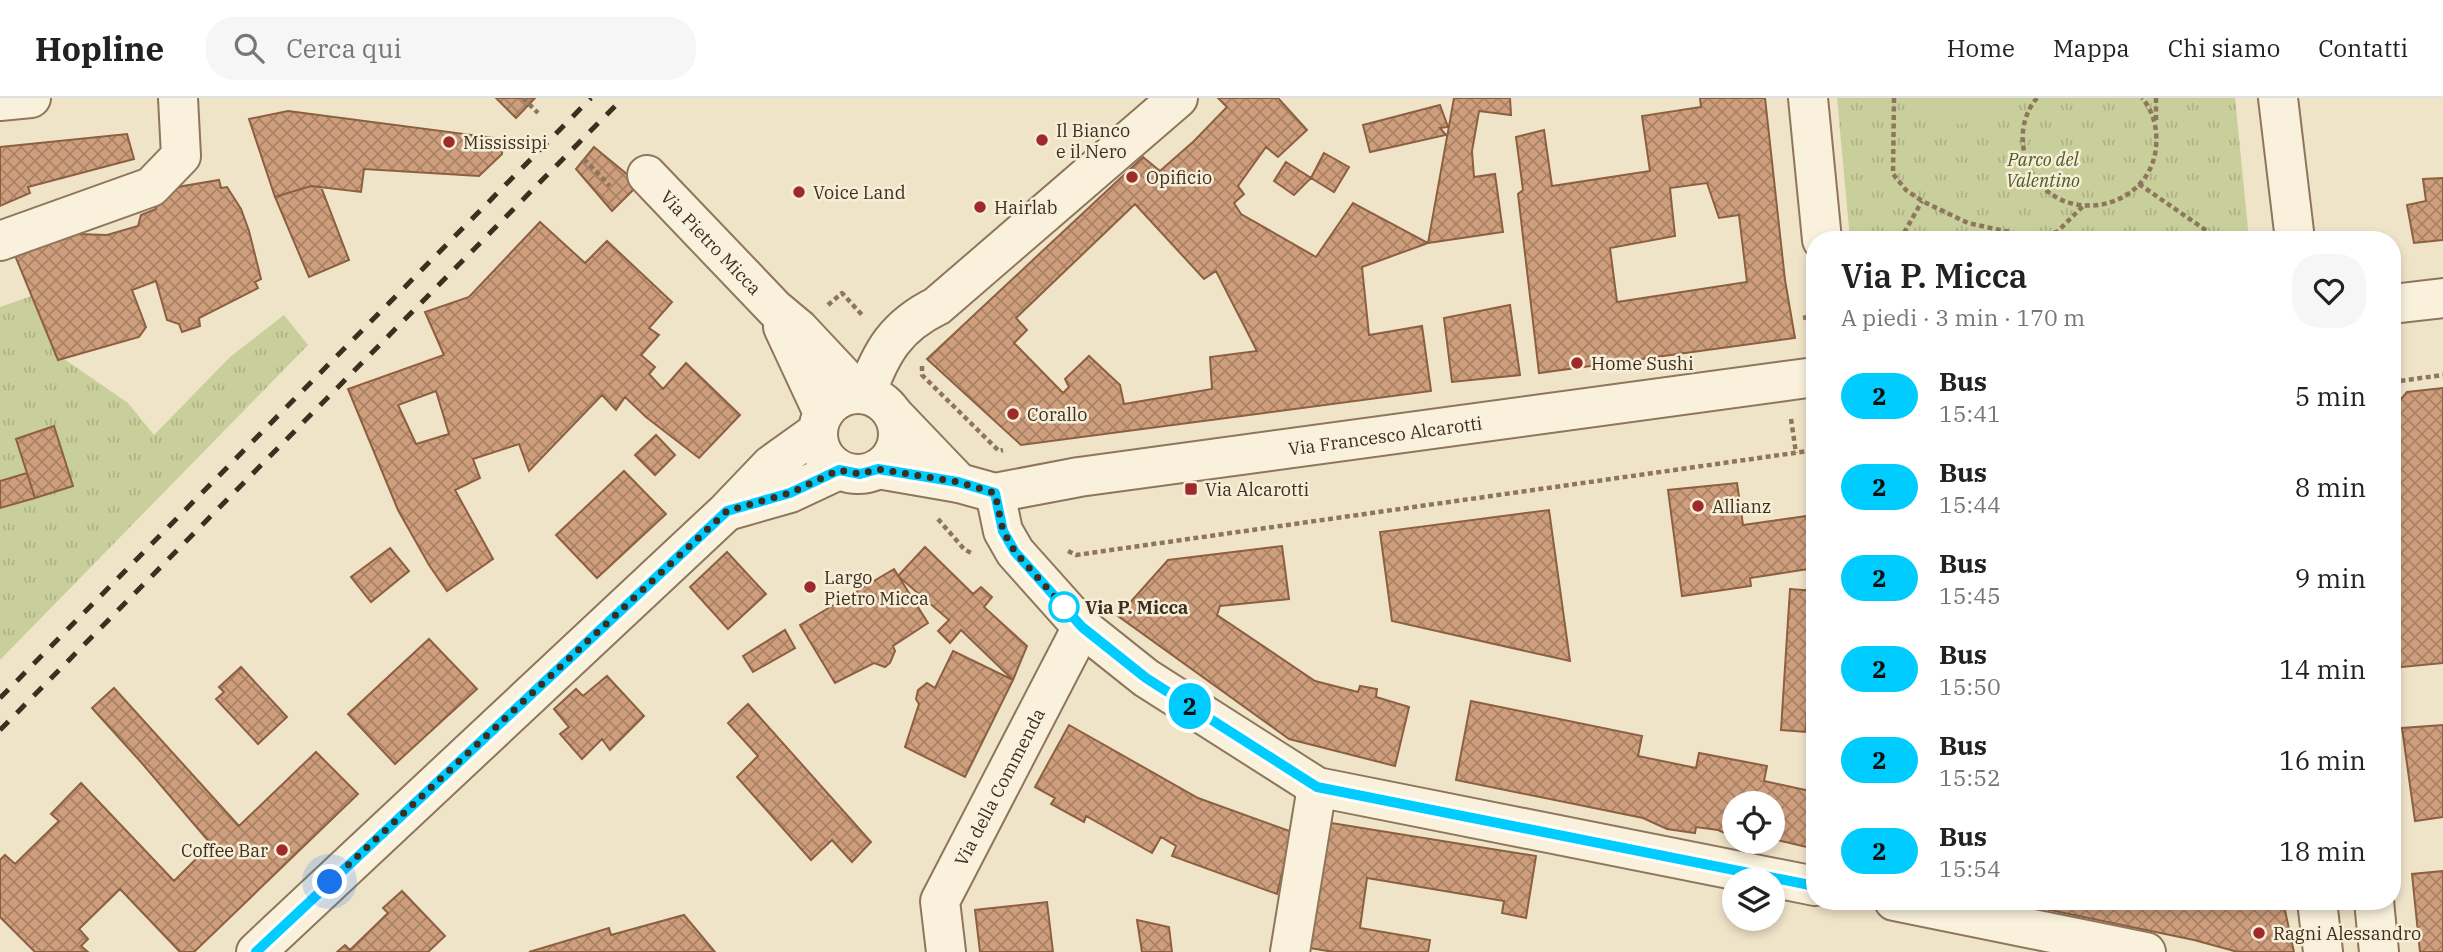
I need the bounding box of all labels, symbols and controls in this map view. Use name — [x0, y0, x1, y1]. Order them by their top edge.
search box — [206, 17, 696, 80]
text: Hopline — [35, 27, 164, 70]
icon: search — [230, 29, 268, 67]
text: Cerca qui — [286, 31, 402, 65]
text: Home — [1947, 32, 2015, 64]
text: Mappa — [2053, 32, 2130, 64]
text: Chi siamo — [2168, 32, 2280, 64]
text: Contatti — [2318, 32, 2408, 64]
place label: Il Bianco e il Nero — [1056, 119, 1130, 163]
place label: Mississipi — [463, 131, 548, 154]
marker: Il Bianco e il Nero — [1034, 132, 1050, 148]
marker: Mississipi — [441, 134, 457, 150]
park label: Parco del Valentino — [2006, 148, 2080, 192]
place label: Opificio — [1146, 166, 1212, 189]
marker: Opificio — [1124, 169, 1140, 185]
place label: Voice Land — [813, 181, 906, 204]
marker: Voice Land — [791, 184, 807, 200]
street label: Via Pietro Micca — [656, 185, 767, 300]
place label: Hairlab — [994, 196, 1057, 219]
marker: Hairlab — [972, 199, 988, 215]
text: Via P. Micca — [1841, 254, 2028, 297]
button: heart — [2292, 254, 2366, 328]
text: A piedi · 3 min · 170 m — [1841, 302, 2085, 332]
place label: Home Sushi — [1591, 352, 1694, 375]
marker: Home Sushi — [1569, 355, 1585, 371]
text: Bus — [1939, 364, 1987, 398]
text: 5 min — [2295, 379, 2366, 413]
text: 2 — [1872, 380, 1887, 412]
text: 15:41 — [1939, 398, 2001, 428]
place label: Corallo — [1027, 403, 1087, 426]
marker: Corallo — [1005, 406, 1021, 422]
street label: Via Francesco Alcarotti — [1287, 411, 1484, 460]
text: Bus — [1939, 455, 1987, 489]
text: 8 min — [2295, 470, 2366, 504]
text: 2 — [1872, 471, 1887, 503]
place label: Via Alcarotti — [1205, 478, 1310, 501]
marker: Via Alcarotti — [1183, 481, 1199, 497]
text: 15:44 — [1939, 489, 2001, 519]
place label: Allianz — [1712, 495, 1771, 518]
marker: Allianz — [1690, 498, 1706, 514]
text: Bus — [1939, 546, 1987, 580]
text: 9 min — [2295, 561, 2366, 595]
text: 2 — [1872, 562, 1887, 594]
place label: Largo Pietro Micca — [824, 566, 929, 610]
marker: Largo Pietro Micca — [802, 579, 818, 595]
text: 15:45 — [1939, 580, 2001, 610]
marker: Via P. Micca — [1049, 592, 1079, 622]
place label: Via P. Micca — [1085, 596, 1188, 619]
text: Bus — [1939, 637, 1987, 671]
text: 14 min — [2279, 652, 2366, 686]
text: 2 — [1872, 653, 1887, 685]
text: 15:50 — [1939, 671, 2001, 701]
line badge: 2 — [1167, 683, 1213, 729]
text: 2 — [1183, 690, 1197, 722]
street label: Via della Commenda — [949, 704, 1050, 870]
text: Bus — [1939, 728, 1987, 762]
text: 16 min — [2279, 743, 2366, 777]
text: 2 — [1872, 744, 1887, 776]
text: 15:52 — [1939, 762, 2001, 792]
map controls — [1722, 791, 1785, 931]
button: locate — [1722, 791, 1785, 854]
text: Bus — [1939, 819, 1987, 853]
text: 18 min — [2279, 834, 2366, 868]
text: 2 — [1872, 835, 1887, 867]
place label: Coffee Bar — [181, 839, 268, 862]
marker: Coffee Bar — [274, 842, 290, 858]
text: 15:54 — [1939, 853, 2001, 883]
your location — [312, 864, 347, 899]
button: layers — [1722, 868, 1785, 931]
place label: Ragni Alessandro — [2273, 922, 2421, 945]
marker: Ragni Alessandro — [2251, 925, 2267, 941]

